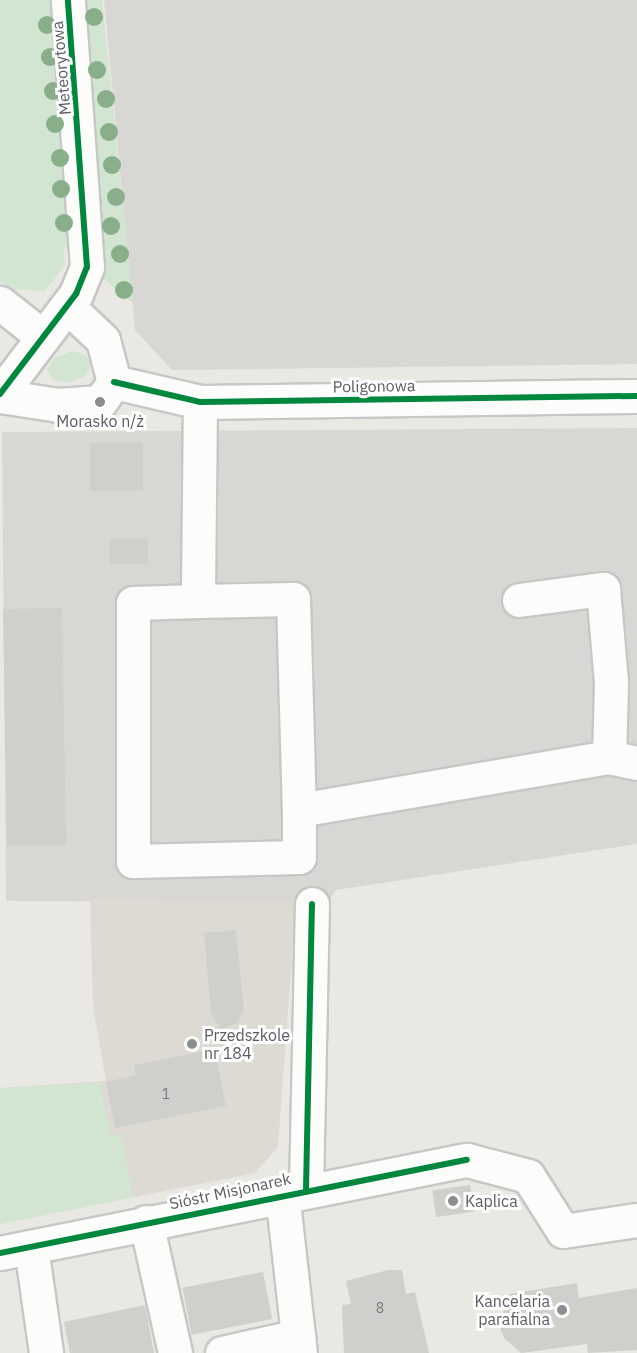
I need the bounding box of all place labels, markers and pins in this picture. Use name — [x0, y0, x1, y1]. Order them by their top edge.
marker: Morasko n/ż — [93, 395, 107, 409]
place label: Morasko n/ż — [56, 411, 144, 431]
place label: Przedszkole nr 184 — [204, 1025, 290, 1063]
marker: Przedszkole nr 184 — [185, 1037, 199, 1051]
place label: Kaplica — [465, 1191, 518, 1211]
marker: Kaplica — [446, 1194, 460, 1208]
place label: Kancelaria parafialna — [474, 1291, 550, 1329]
marker: Kancelaria parafialna — [555, 1303, 569, 1317]

